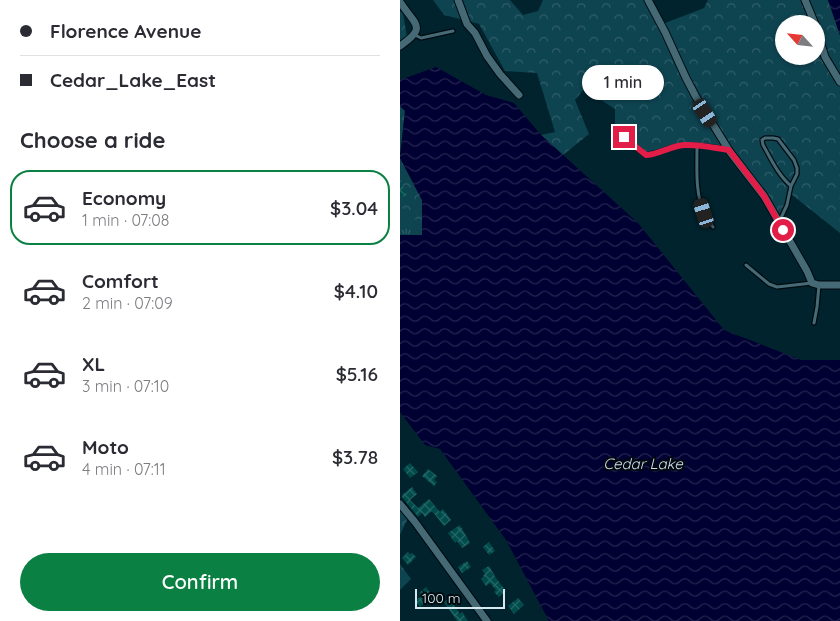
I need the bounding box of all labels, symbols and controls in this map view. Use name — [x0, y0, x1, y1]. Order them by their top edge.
north arrow — [775, 15, 825, 65]
map controls — [775, 15, 825, 65]
text: Florence Avenue — [50, 19, 201, 43]
callout: 1 min — [583, 64, 665, 100]
text: Cedar_Lake_East — [50, 68, 216, 92]
text: 1 min — [604, 72, 642, 92]
car — [690, 96, 719, 130]
text: Choose a ride — [20, 126, 165, 154]
route end — [613, 126, 635, 148]
icon: car — [22, 185, 67, 230]
text: Economy — [82, 186, 166, 210]
text: $3.04 — [330, 196, 378, 220]
car — [692, 196, 715, 230]
text: 1 min · 07:08 — [82, 210, 169, 230]
route start — [772, 219, 794, 241]
icon: car — [22, 268, 67, 313]
text: Comfort — [82, 269, 159, 293]
text: $4.10 — [334, 279, 378, 303]
text: 2 min · 07:09 — [82, 293, 173, 313]
icon: car — [22, 351, 67, 396]
text: XL — [82, 352, 105, 376]
text: $5.16 — [336, 362, 378, 386]
text: 3 min · 07:10 — [82, 376, 169, 396]
icon: car — [22, 434, 67, 479]
text: Moto — [82, 435, 129, 459]
text: $3.78 — [332, 445, 378, 469]
water label: Cedar Lake — [603, 454, 683, 473]
text: 4 min · 07:11 — [82, 459, 166, 479]
button: Confirm — [20, 553, 380, 611]
scale bar — [415, 586, 505, 609]
text: 100 m — [422, 589, 460, 607]

